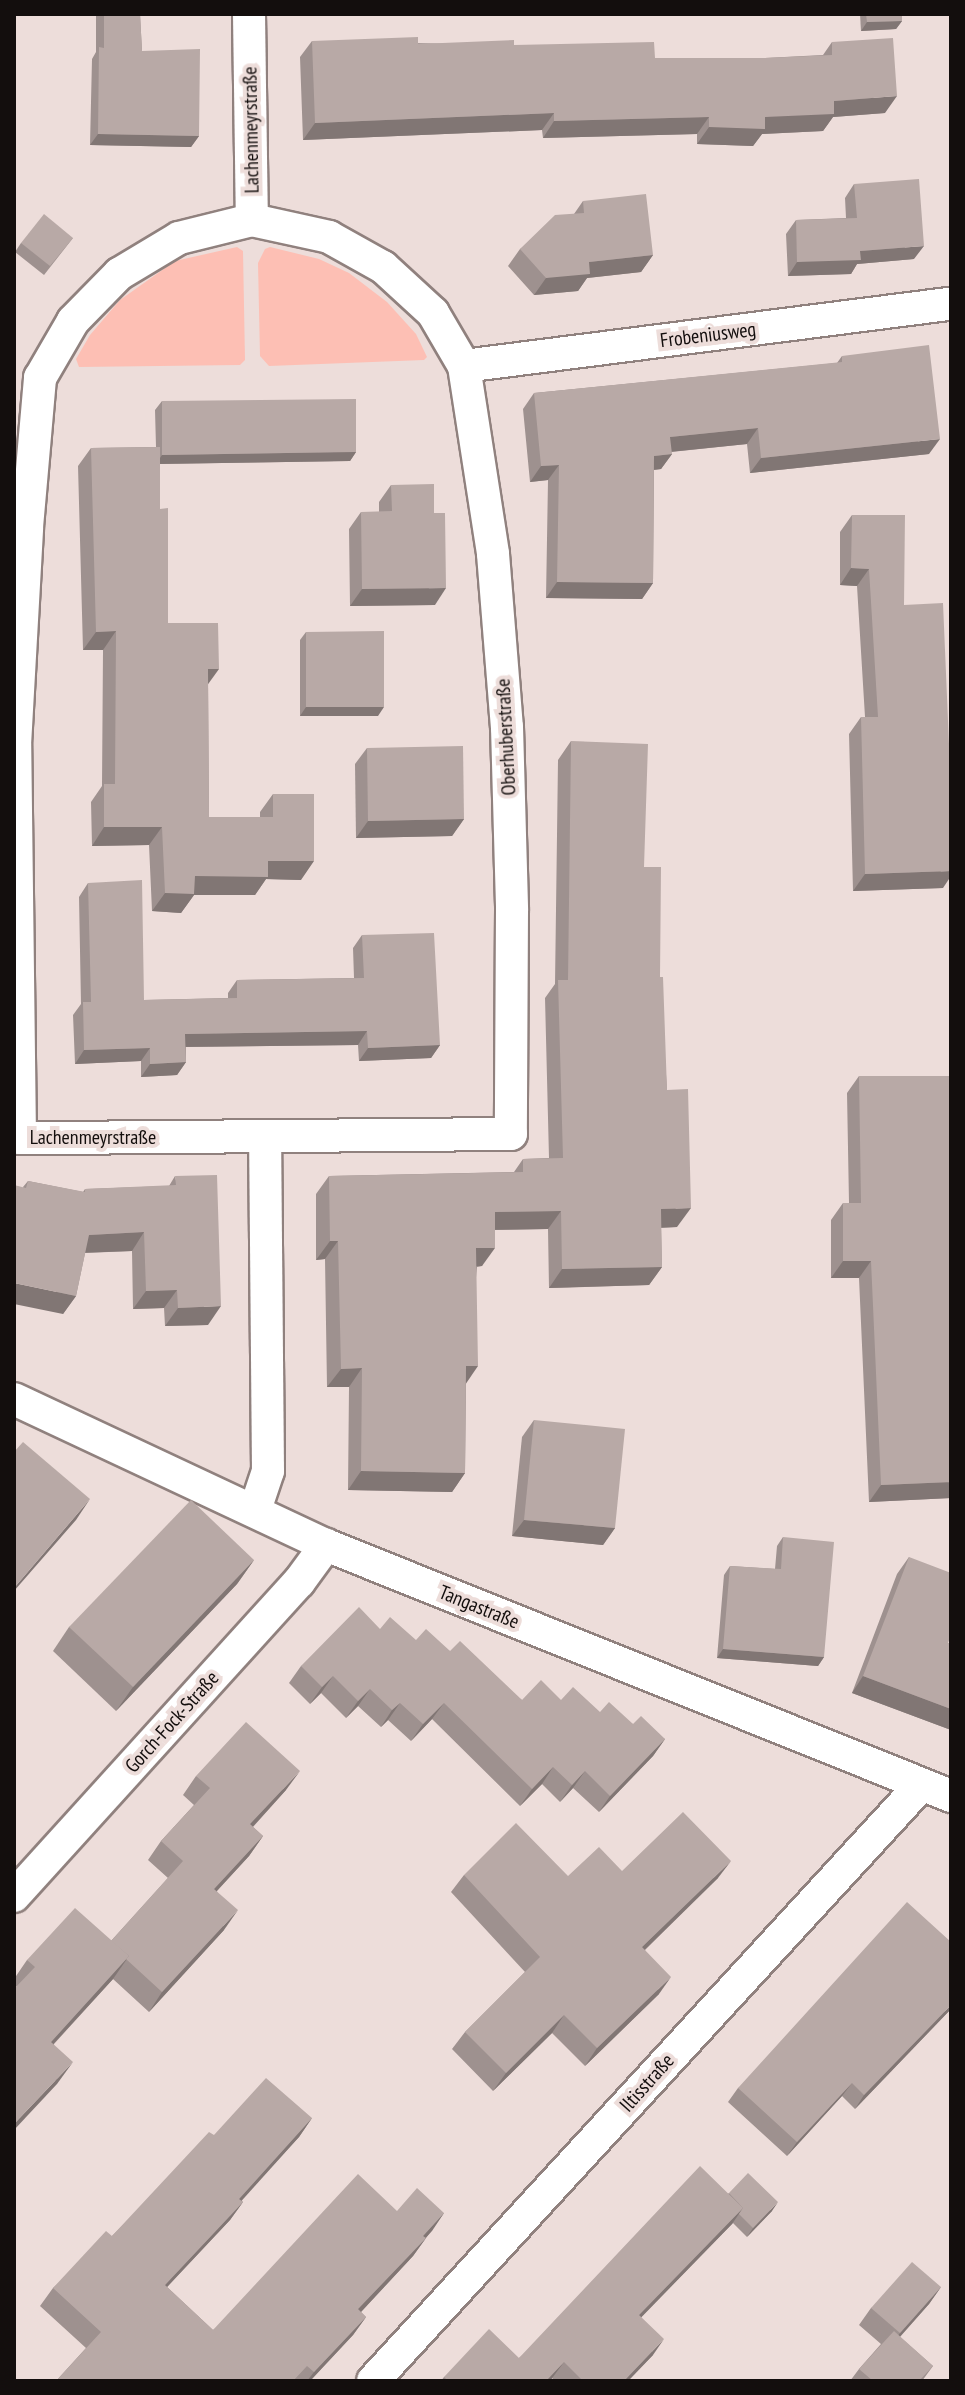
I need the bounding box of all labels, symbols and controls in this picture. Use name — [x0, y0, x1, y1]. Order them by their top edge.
street label: Lachenmeyrstraße — [238, 66, 264, 194]
street label: Frobeniusweg — [659, 317, 757, 353]
street label: Oberhuberstraße — [491, 678, 521, 796]
street label: Lachenmeyrstraße — [30, 1125, 156, 1149]
street label: Tangastraße — [435, 1580, 523, 1634]
street label: Gorch-Fock-Straße — [120, 1666, 224, 1778]
street label: Iltisstraße — [615, 2049, 679, 2117]

